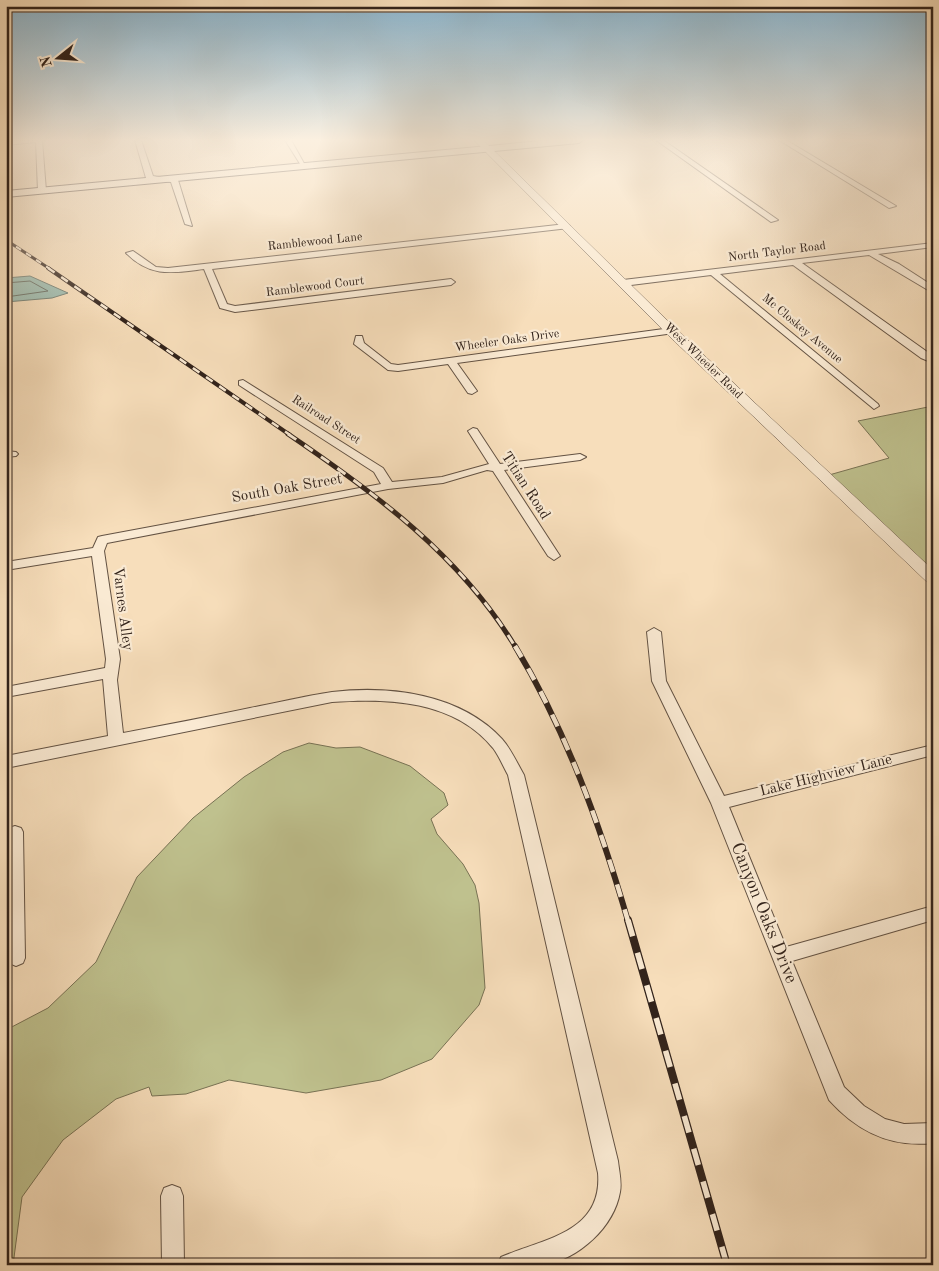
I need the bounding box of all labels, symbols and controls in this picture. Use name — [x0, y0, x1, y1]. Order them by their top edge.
north arrow — [32, 32, 82, 82]
text: N — [38, 54, 55, 69]
street label: Ramblewood Lane — [267, 231, 363, 253]
street label: North Taylor Road — [727, 240, 827, 264]
street label: Ramblewood Court — [265, 275, 365, 299]
street label: Mc Closkey Avenue — [760, 292, 845, 366]
street label: West Wheeler Road — [661, 321, 745, 401]
street label: Wheeler Oaks Drive — [454, 328, 560, 354]
street label: Railroad Street — [290, 393, 362, 447]
street label: Titian Road — [498, 450, 552, 523]
street label: South Oak Street — [231, 472, 343, 506]
street label: Varnes Alley — [109, 566, 135, 652]
street label: Lake Highview Lane — [758, 752, 894, 800]
street label: Canyon Oaks Drive — [728, 840, 800, 986]

